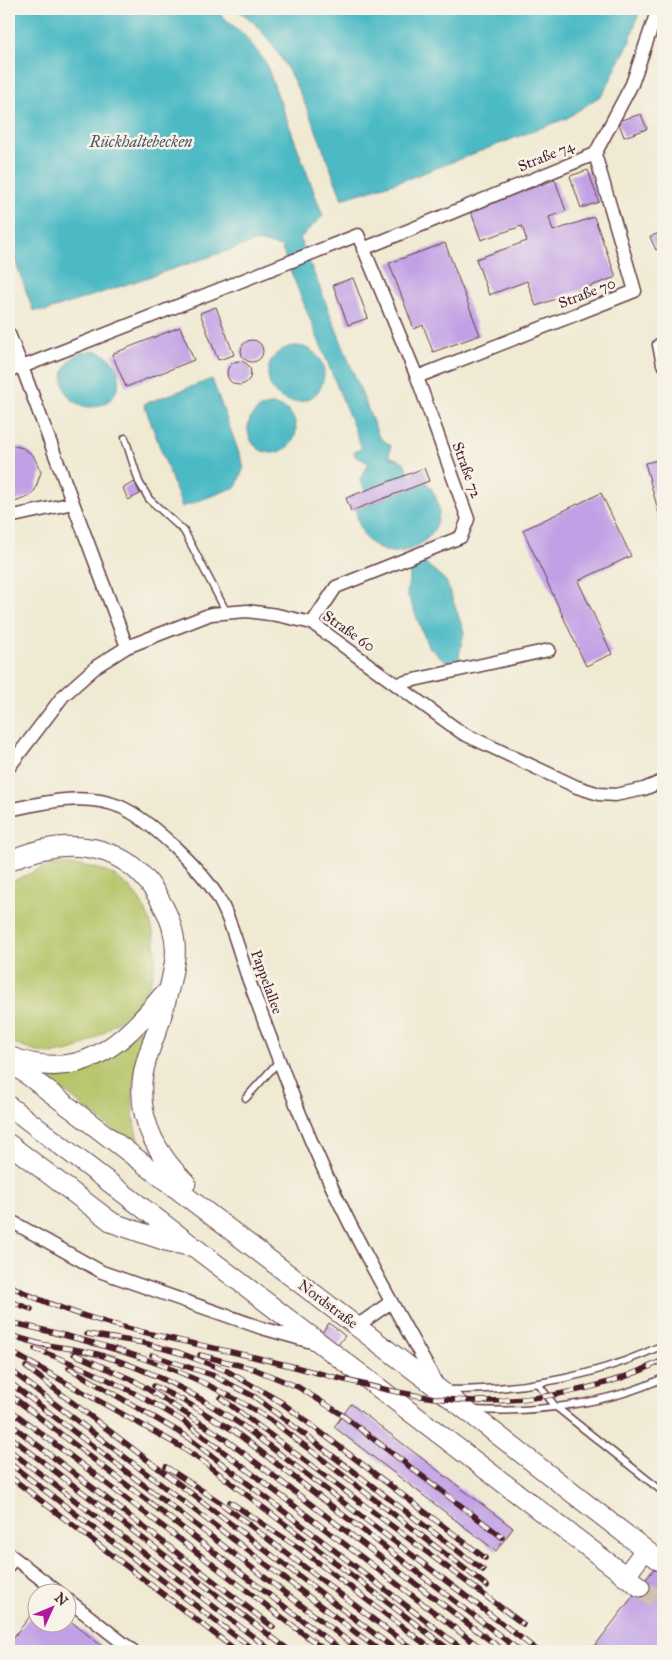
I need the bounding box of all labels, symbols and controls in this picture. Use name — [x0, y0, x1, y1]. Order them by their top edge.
water label: Rückhaltebecken — [89, 132, 193, 151]
street label: Straße 74 — [515, 136, 577, 175]
street label: Straße 70 — [556, 274, 618, 312]
street label: Straße 72 — [449, 439, 486, 501]
street label: Straße 60 — [319, 607, 379, 655]
street label: Pappelallee — [247, 948, 287, 1016]
street label: Nordstraße — [295, 1276, 361, 1332]
north arrow — [28, 1582, 78, 1632]
text: N — [51, 1589, 71, 1610]

